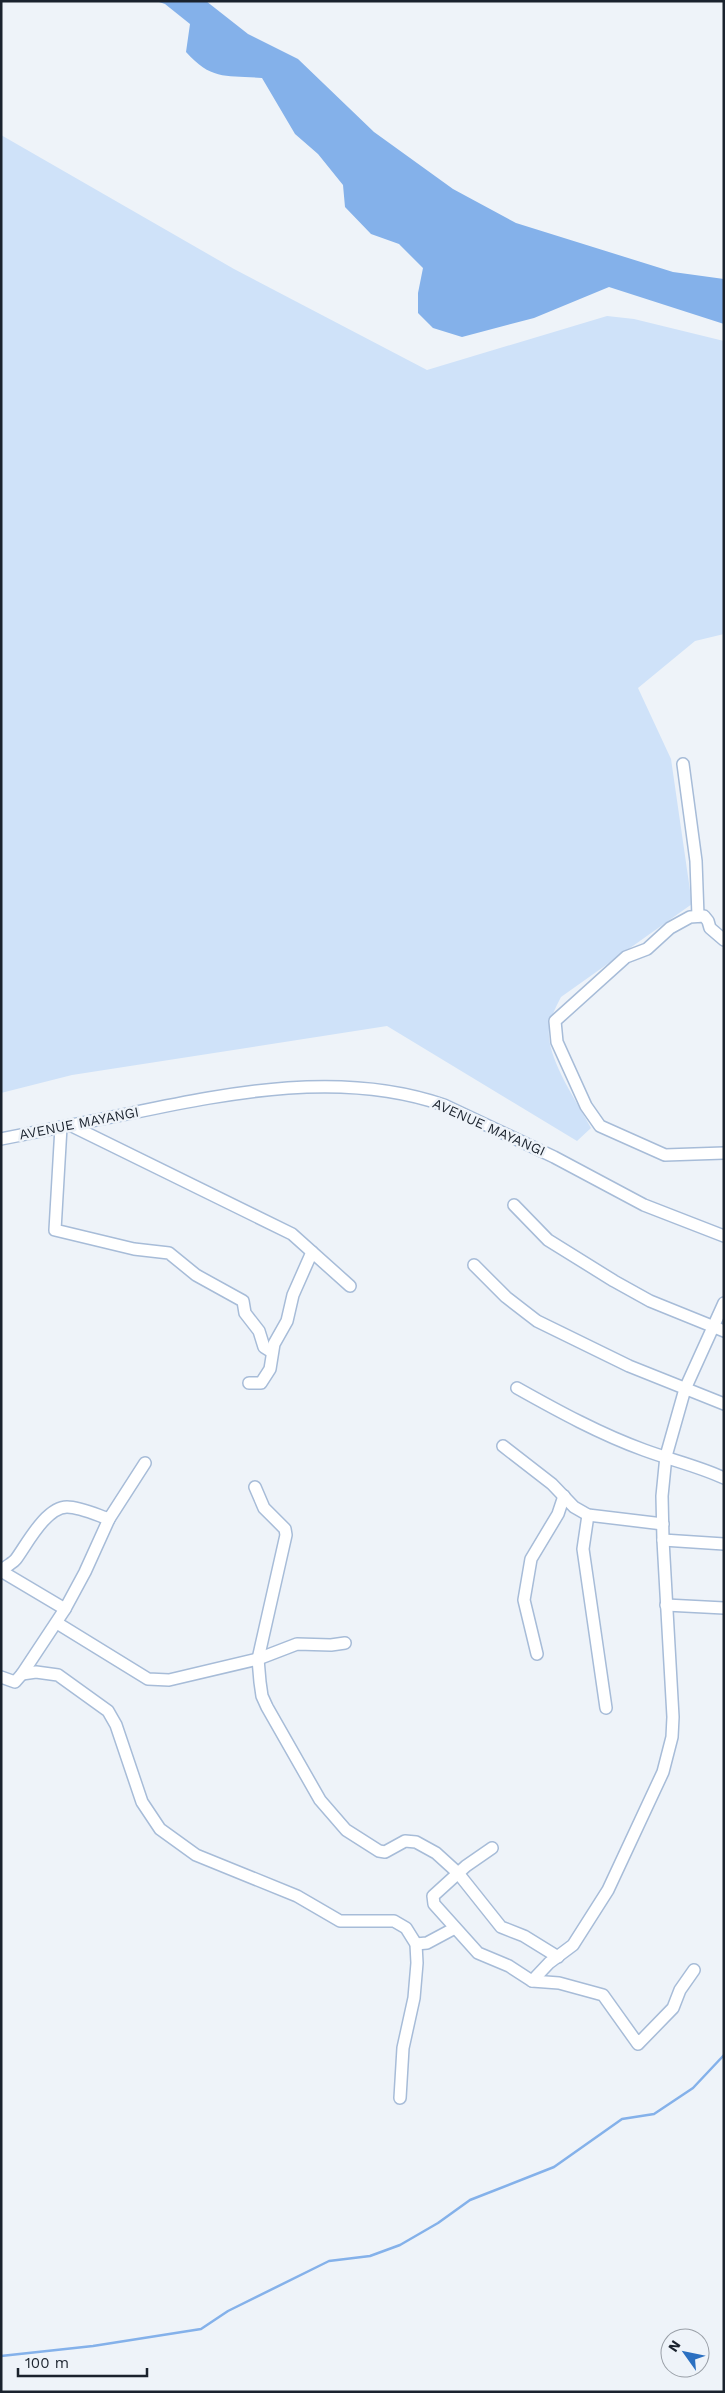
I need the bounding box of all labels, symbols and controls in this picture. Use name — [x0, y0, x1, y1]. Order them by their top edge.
street label: AVENUE MAYANGI — [430, 1095, 548, 1159]
street label: AVENUE MAYANGI — [18, 1104, 140, 1142]
north arrow — [660, 2328, 710, 2378]
text: N — [665, 2337, 684, 2355]
scale bar — [18, 2346, 146, 2378]
text: 100 m — [25, 2354, 69, 2372]

